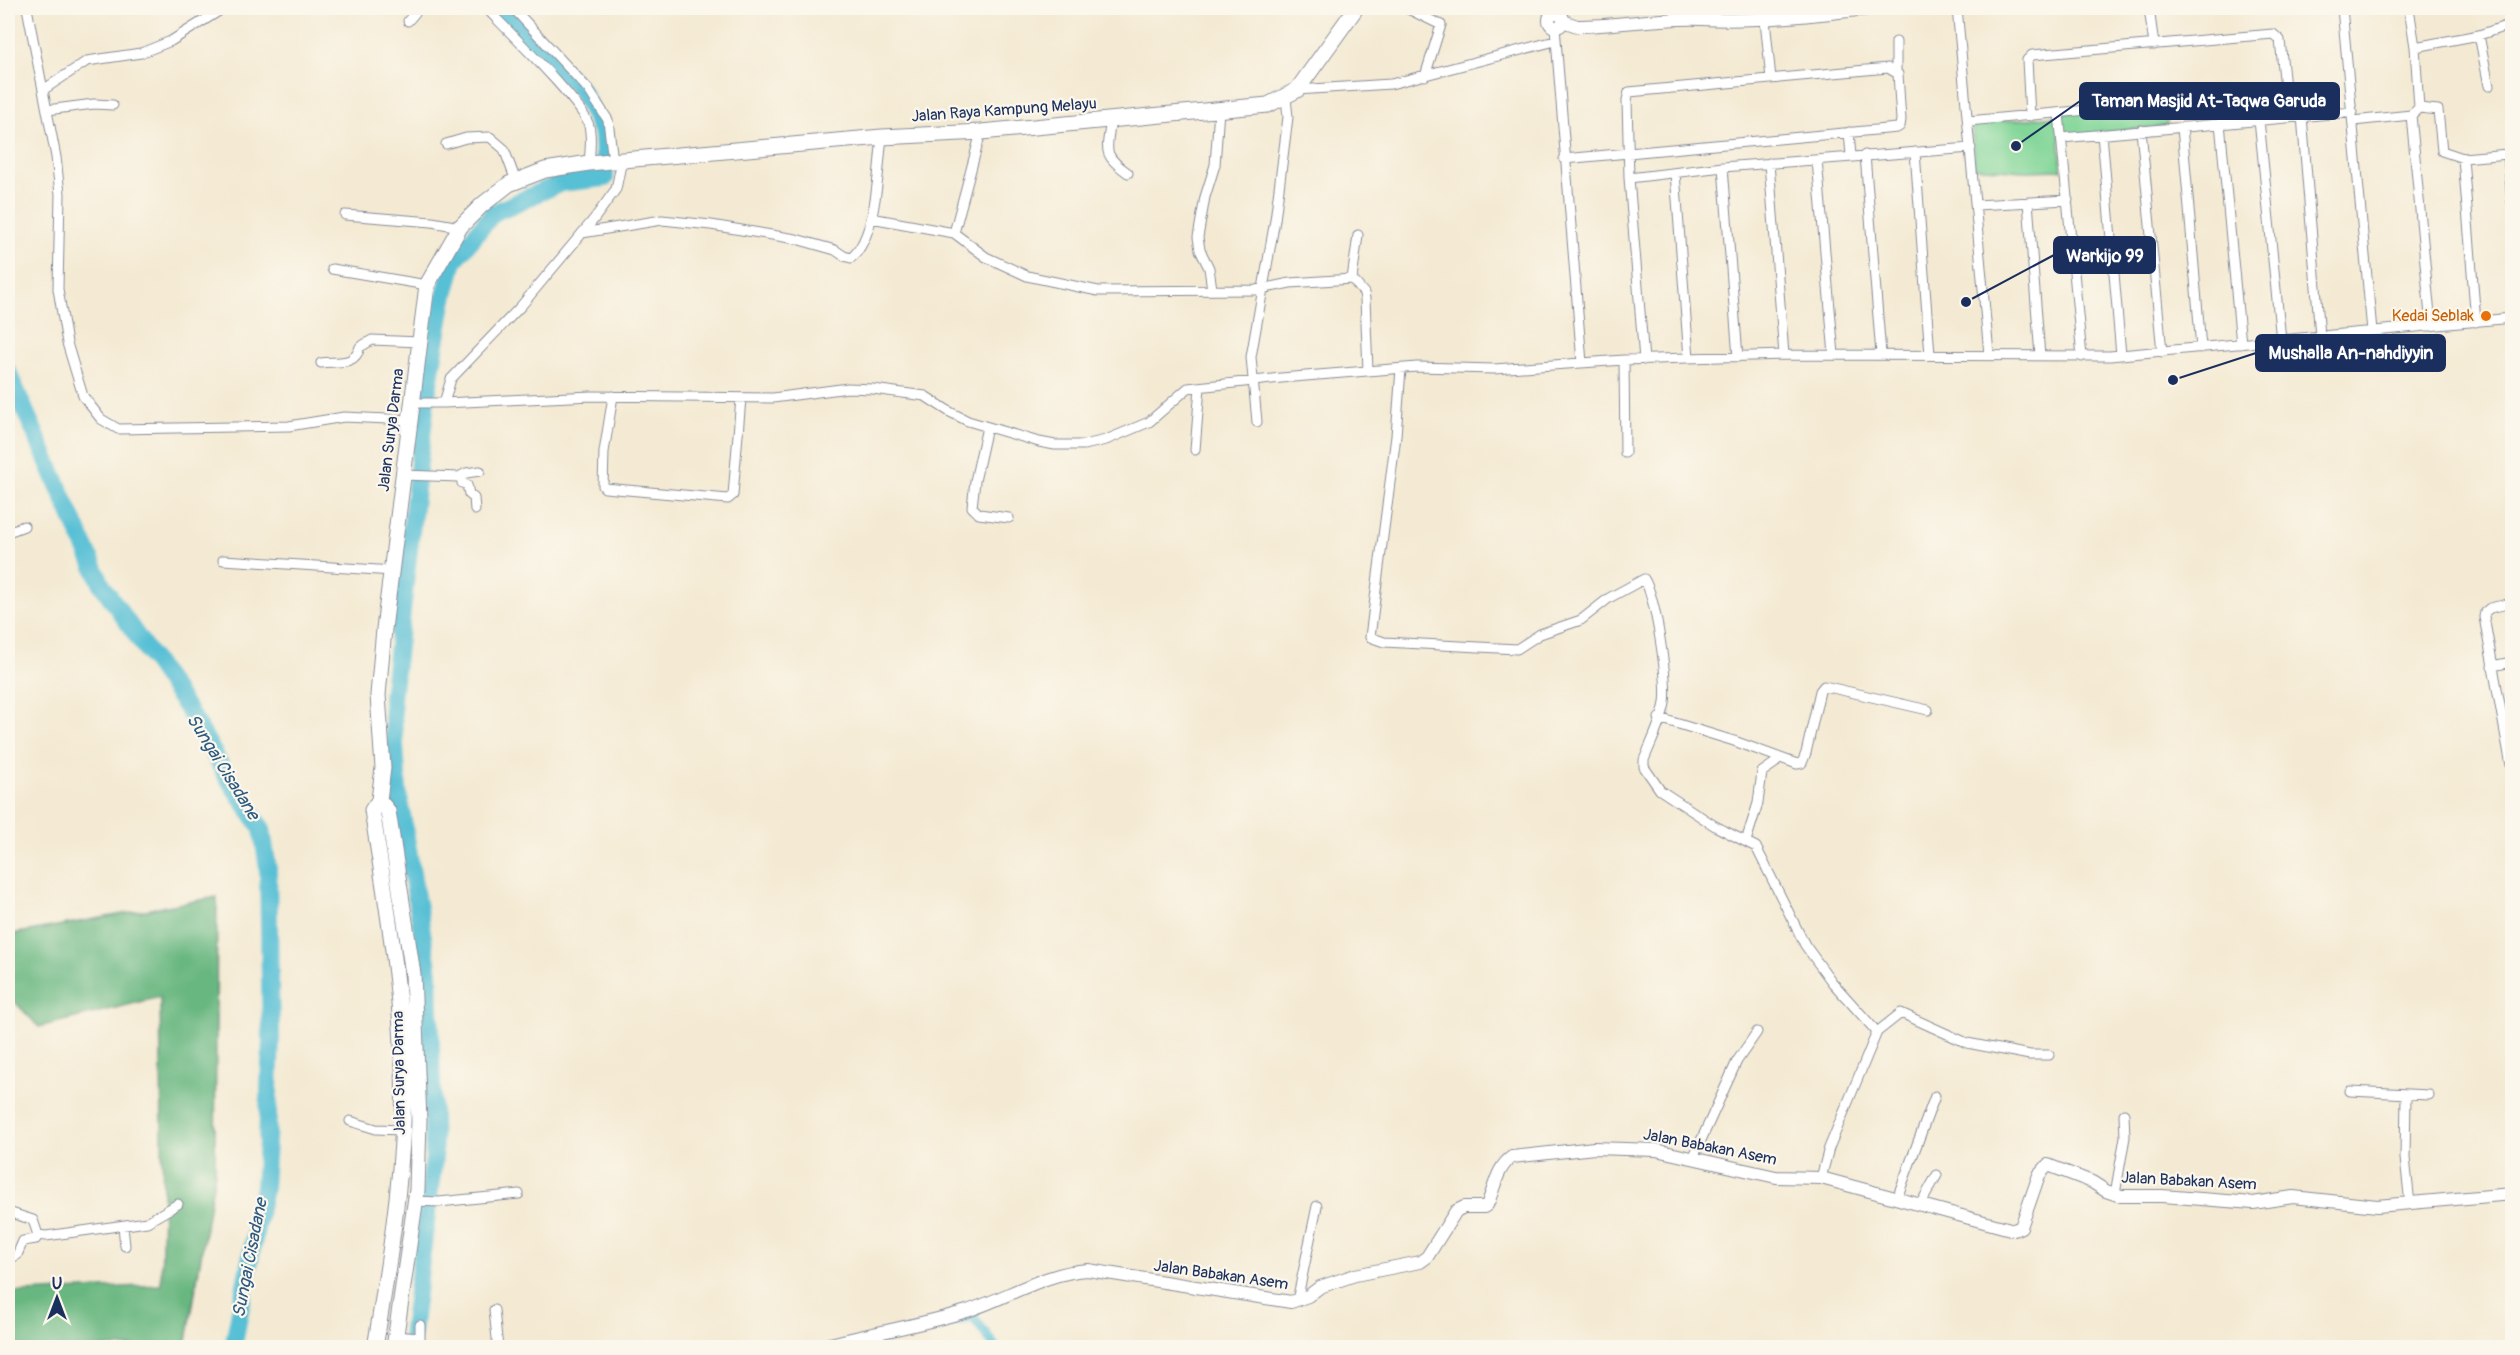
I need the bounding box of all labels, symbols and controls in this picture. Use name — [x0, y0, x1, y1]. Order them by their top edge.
callout: Taman Masjid At-Taqwa Garuda — [2080, 83, 2339, 119]
text: Taman Masjid At-Taqwa Garuda — [2091, 90, 2327, 113]
street label: Jalan Raya Kampung Melayu — [911, 94, 1097, 126]
callout: Warkijo 99 — [2054, 237, 2155, 273]
text: Warkijo 99 — [2066, 245, 2144, 268]
place label: Kedai Seblak — [2392, 306, 2474, 326]
marker: Kedai Seblak — [2479, 309, 2493, 323]
callout: Mushalla An-nahdiyyin — [2256, 335, 2445, 371]
text: Mushalla An-nahdiyyin — [2269, 342, 2433, 365]
street label: Jalan Surya Darma — [374, 367, 408, 493]
water label: Sungai Cisadane — [181, 710, 266, 826]
street label: Jalan Surya Darma — [388, 1011, 410, 1135]
street label: Jalan Babakan Asem — [1641, 1124, 1779, 1170]
street label: Jalan Babakan Asem — [2121, 1167, 2257, 1195]
water label: Sungai Cisadane — [227, 1194, 273, 1319]
street label: Jalan Babakan Asem — [1152, 1256, 1290, 1294]
north arrow — [27, 1268, 87, 1328]
text: U — [52, 1274, 63, 1294]

